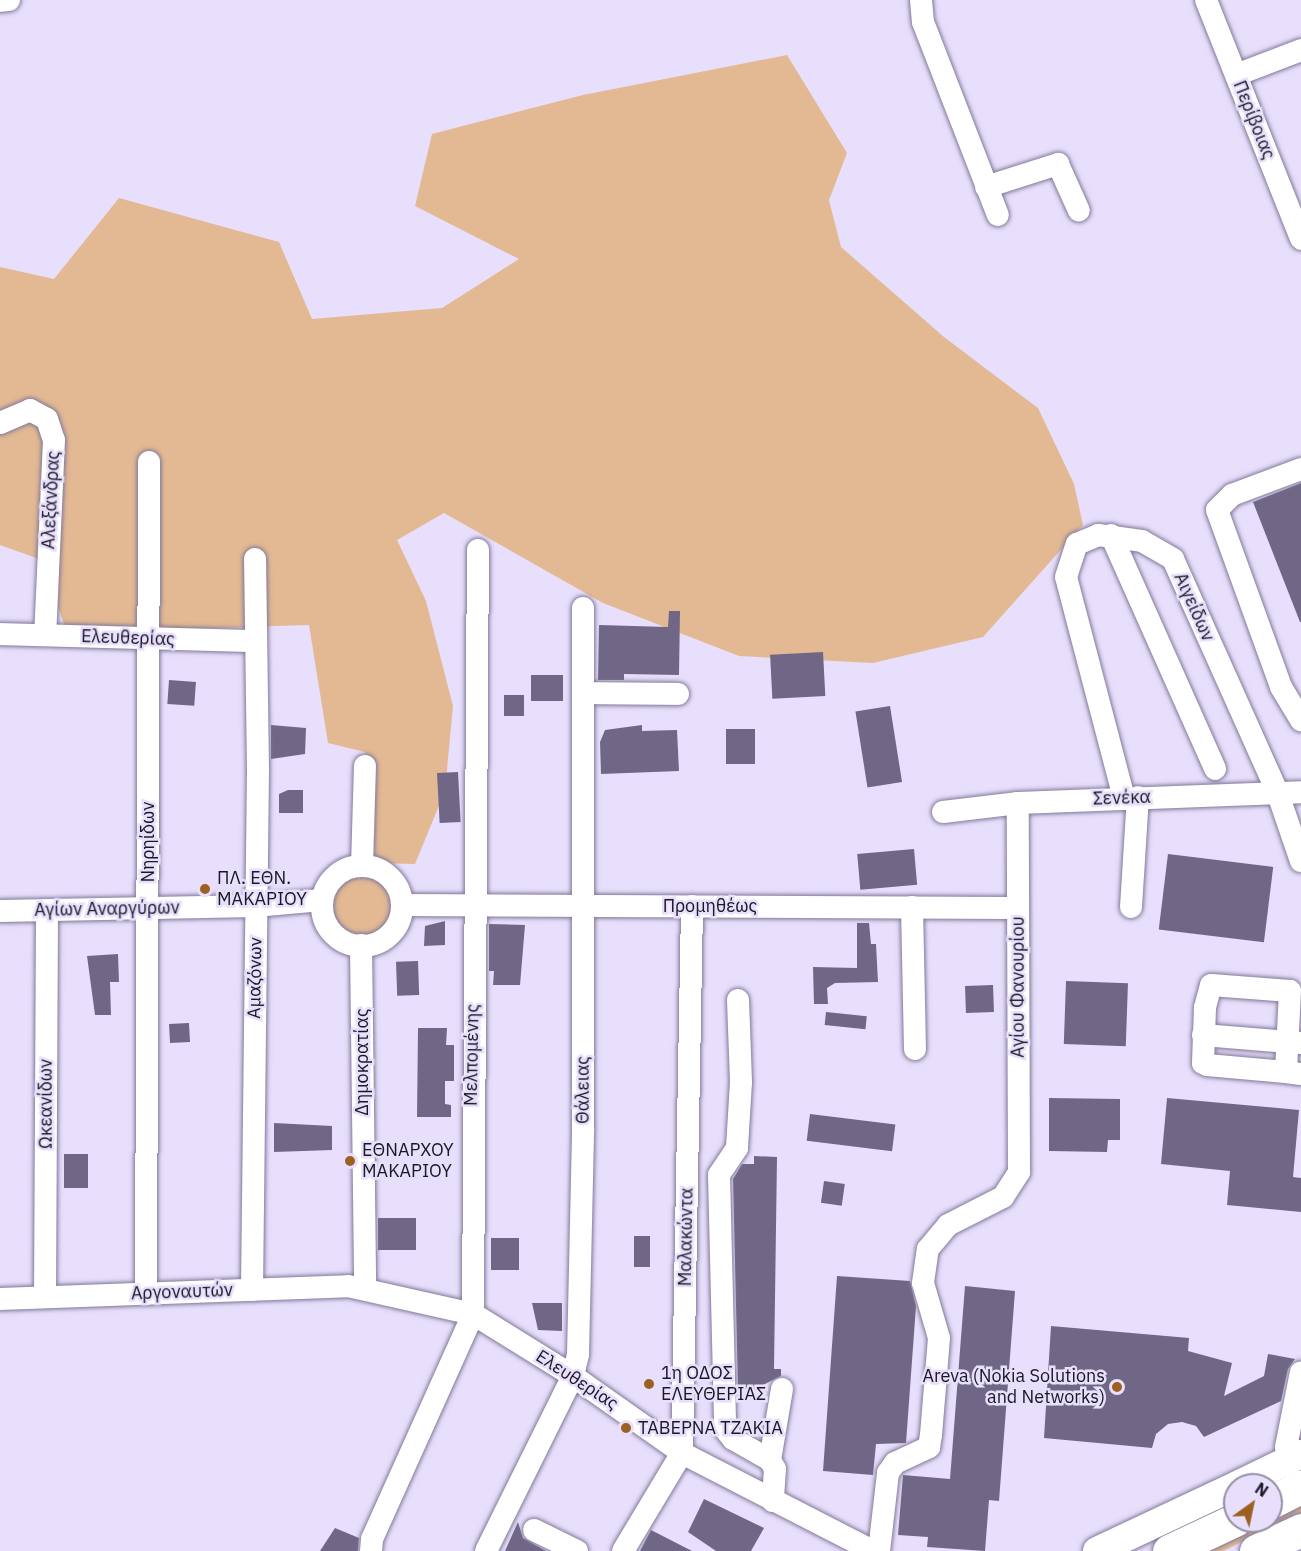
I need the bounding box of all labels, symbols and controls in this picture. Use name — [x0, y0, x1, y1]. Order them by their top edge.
street label: Περίβοιας — [1228, 77, 1280, 163]
street label: Αλεξάνδρας — [38, 450, 64, 550]
street label: Αιγείδων — [1169, 569, 1219, 645]
street label: Ελευθερίας — [81, 626, 175, 650]
street label: Σενέκα — [1093, 786, 1151, 810]
street label: Νηρηίδων — [137, 801, 159, 883]
place label: ΠΛ. ΕΘΝ. ΜΑΚΑΡΙΟΥ — [217, 868, 307, 910]
marker: ΠΛ. ΕΘΝ. ΜΑΚΑΡΙΟΥ — [198, 882, 212, 896]
street label: Προμηθέως — [663, 895, 757, 917]
street label: Αγίων Αναργύρων — [34, 897, 180, 921]
street label: Αγίου Φανουρίου — [1007, 916, 1029, 1058]
street label: Αμαζόνων — [243, 937, 267, 1019]
street label: Μελπομένης — [460, 1004, 484, 1106]
street label: Δημοκρατίας — [351, 1008, 373, 1116]
street label: Θάλειας — [572, 1056, 594, 1124]
street label: Ωκεανίδων — [35, 1059, 57, 1149]
place label: ΕΘΝΑΡΧΟΥ ΜΑΚΑΡΙΟΥ — [362, 1140, 454, 1182]
marker: ΕΘΝΑΡΧΟΥ ΜΑΚΑΡΙΟΥ — [343, 1154, 357, 1168]
street label: Μαλακώντα — [674, 1187, 698, 1287]
street label: Αργοναυτών — [131, 1279, 233, 1305]
street label: Ελευθερίας — [532, 1345, 622, 1415]
place label: 1η ΟΔΟΣ ΕΛΕΥΘΕΡΙΑΣ — [661, 1363, 766, 1406]
place label: Areva (Nokia Solutions and Networks) — [922, 1366, 1105, 1408]
marker: 1η ΟΔΟΣ ΕΛΕΥΘΕΡΙΑΣ — [642, 1377, 656, 1391]
marker: Areva (Nokia Solutions and Networks) — [1110, 1380, 1124, 1394]
place label: ΤΑΒΕΡΝΑ ΤΖΑΚΙΑ — [638, 1417, 783, 1439]
marker: ΤΑΒΕΡΝΑ ΤΖΑΚΙΑ — [619, 1421, 633, 1435]
north arrow — [1223, 1473, 1283, 1533]
text: N — [1251, 1478, 1272, 1501]

